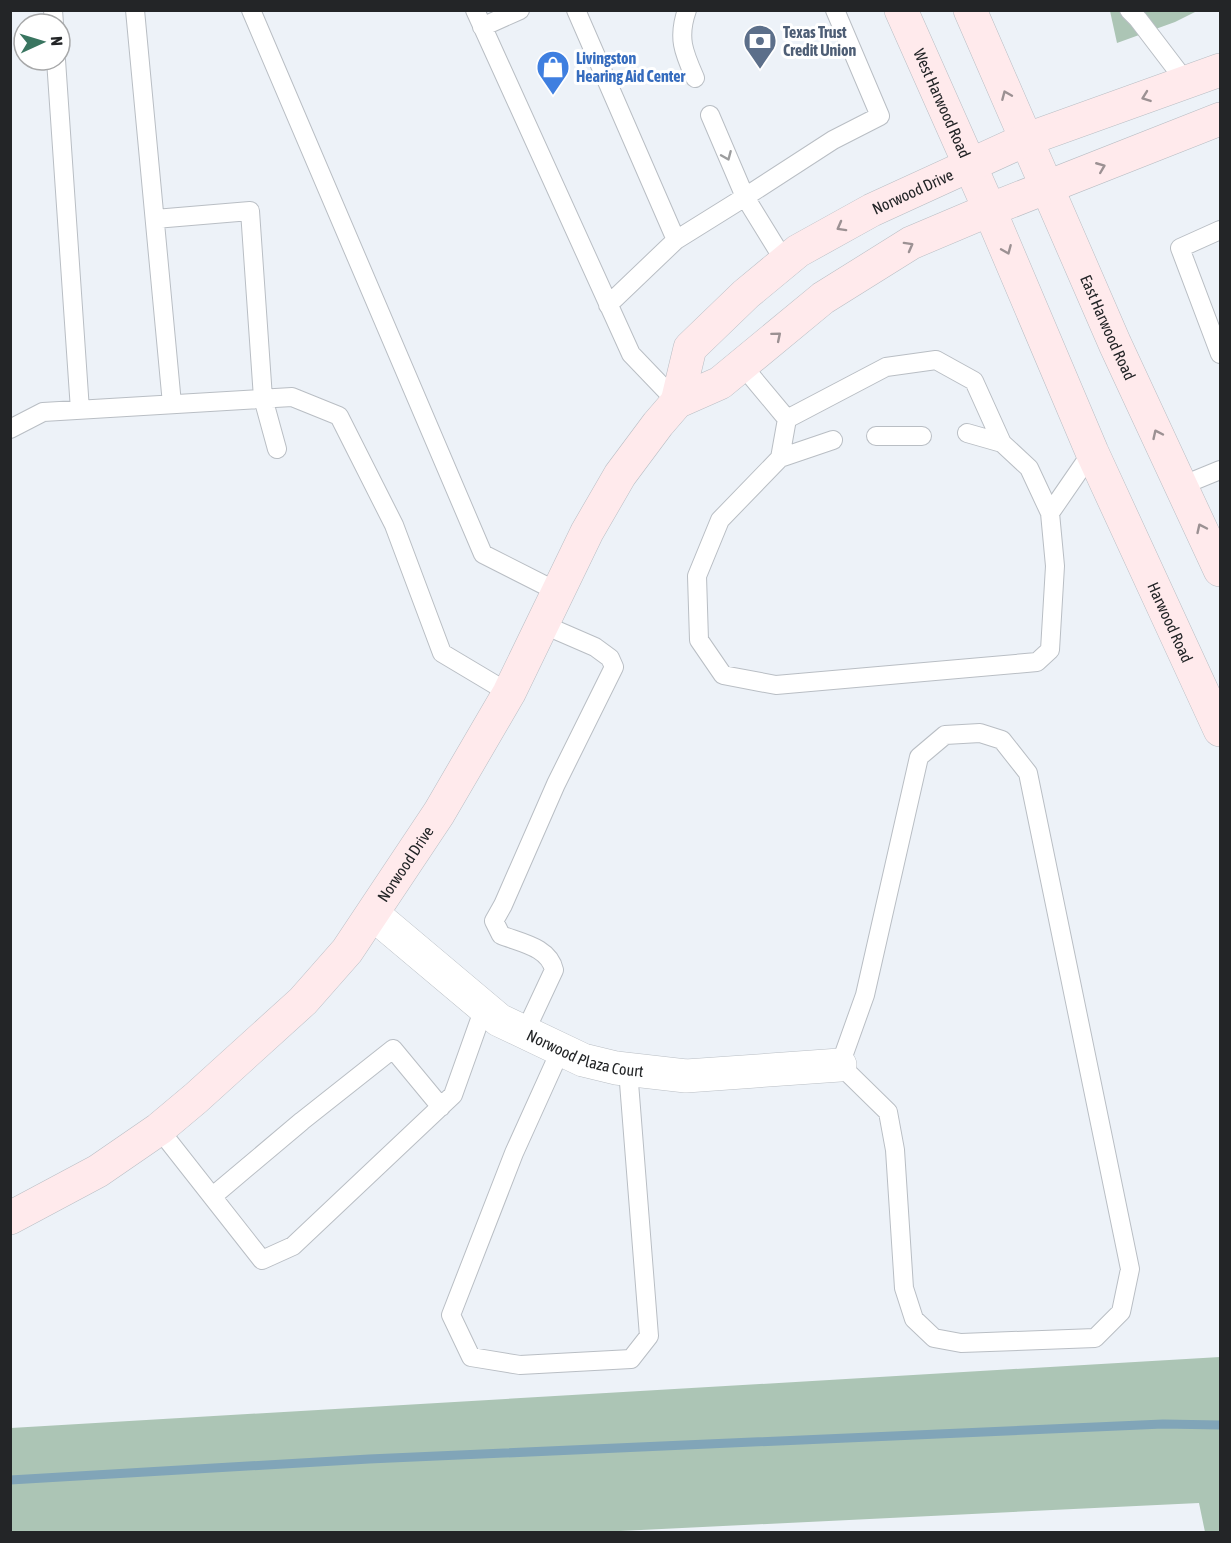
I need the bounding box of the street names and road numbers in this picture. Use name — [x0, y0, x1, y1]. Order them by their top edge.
street label: West Harwood Road — [910, 46, 974, 160]
street label: Norwood Drive — [869, 165, 956, 218]
street label: East Harwood Road — [1077, 272, 1139, 383]
street label: Harwood Road — [1144, 579, 1197, 665]
street label: Norwood Drive — [374, 823, 437, 905]
street label: Norwood Plaza Court — [524, 1026, 645, 1080]

